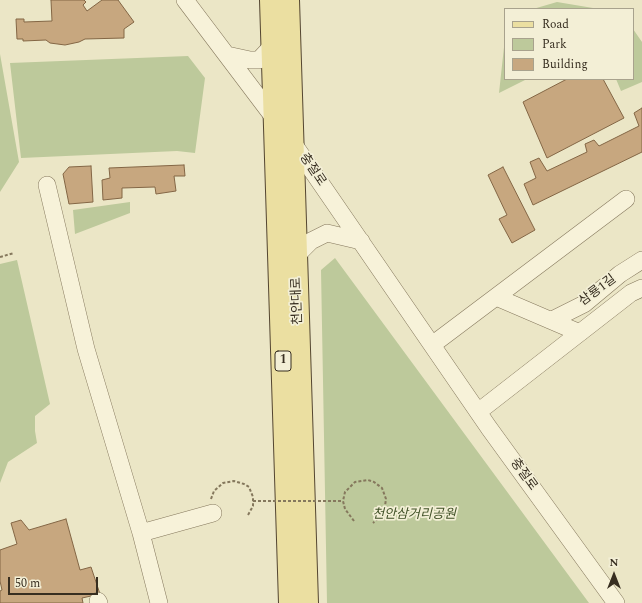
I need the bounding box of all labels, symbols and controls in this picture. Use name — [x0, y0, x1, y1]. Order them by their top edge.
legend — [504, 8, 634, 80]
text: Road — [542, 15, 569, 34]
text: Park — [542, 35, 567, 54]
text: Building — [542, 55, 588, 74]
street label: 충절로 — [296, 151, 328, 189]
street label: 삼룡1길 — [576, 272, 620, 310]
street label: 천안대로 — [289, 277, 307, 325]
road number: 1 — [275, 351, 291, 371]
street label: 충절로 — [506, 456, 540, 494]
park label: 천안삼거리공원 — [372, 507, 456, 523]
text: N — [610, 554, 618, 571]
north arrow — [594, 555, 634, 595]
scale bar — [10, 569, 100, 595]
text: 50 m — [15, 574, 40, 593]

